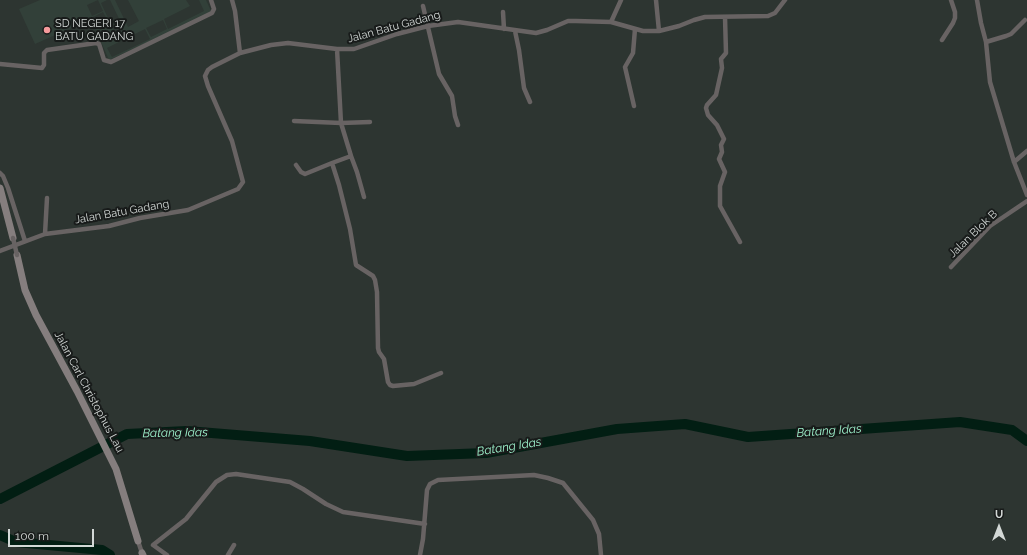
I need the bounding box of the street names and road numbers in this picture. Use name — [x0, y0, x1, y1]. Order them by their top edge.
street label: Jalan Batu Gadang — [346, 8, 442, 46]
street label: Jalan Batu Gadang — [74, 197, 170, 227]
street label: Jalan Blok B — [946, 208, 1000, 260]
street label: Jalan Carl Christophus Lau — [51, 329, 127, 455]

